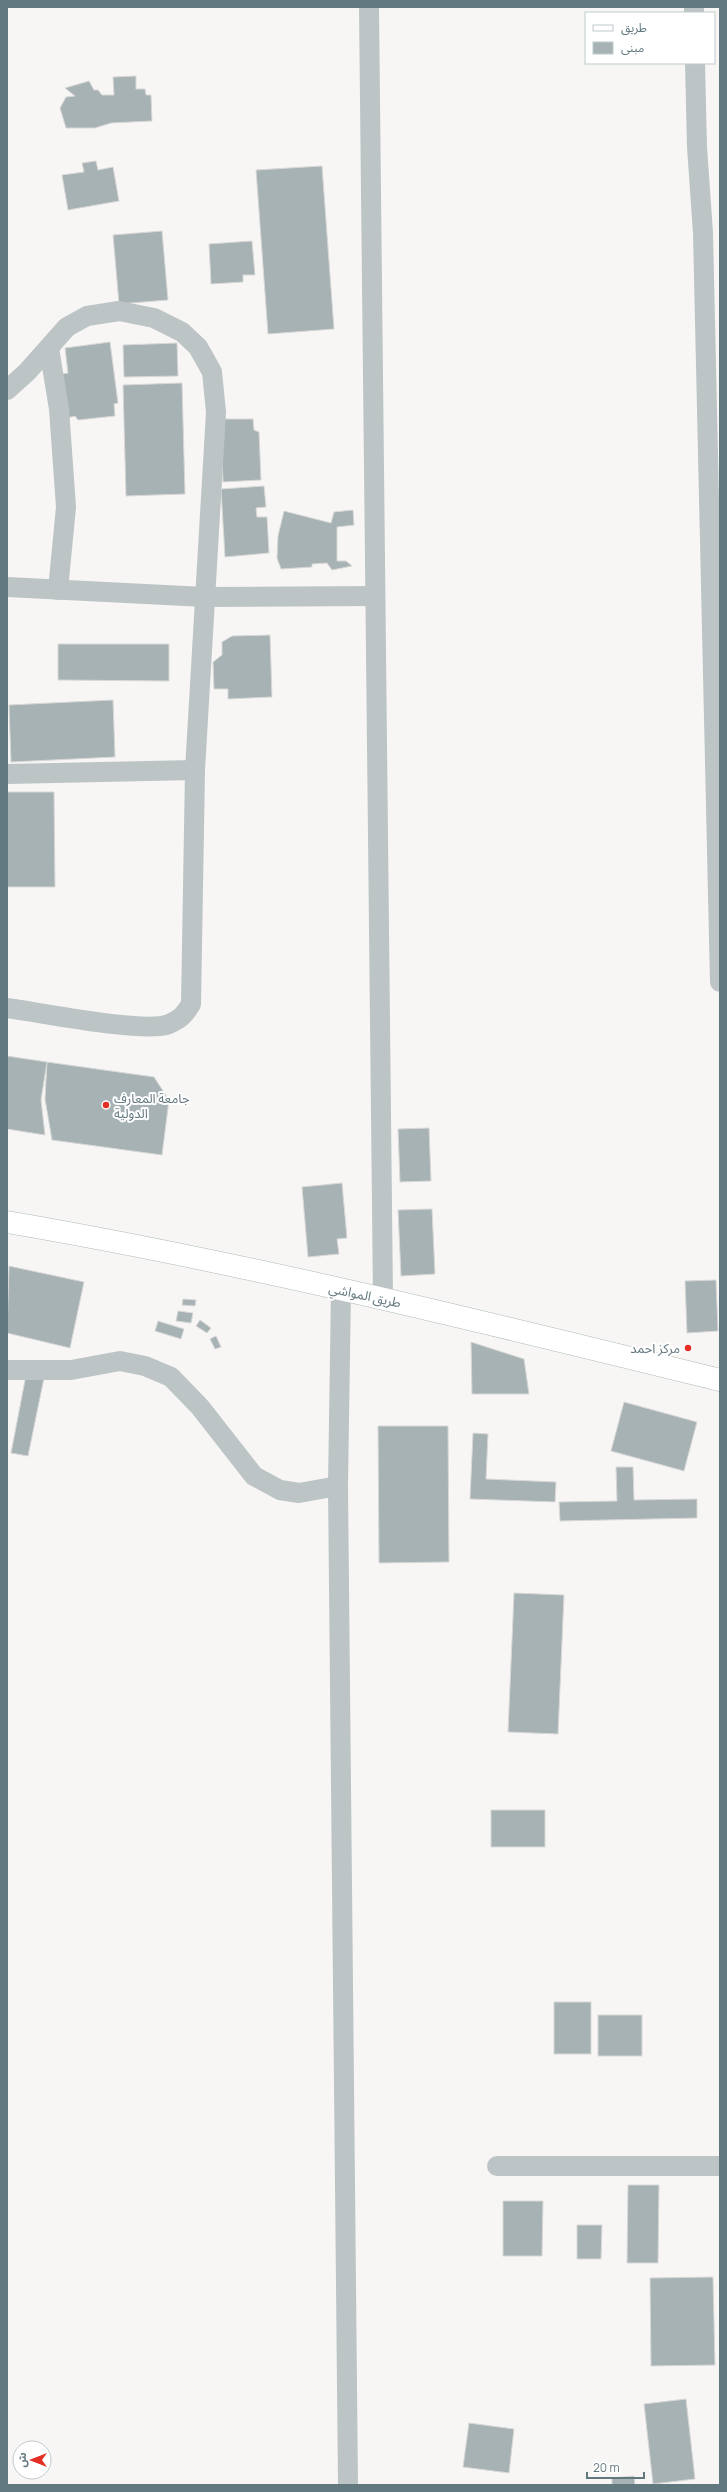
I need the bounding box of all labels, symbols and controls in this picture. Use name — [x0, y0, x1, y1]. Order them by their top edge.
legend — [585, 12, 715, 64]
text: طريق — [621, 19, 647, 36]
text: مبنى — [621, 39, 644, 56]
place label: جامعة المعارف الدولية — [114, 1089, 190, 1122]
marker: جامعة المعارف الدولية — [101, 1100, 111, 1110]
street label: طريق المواشي — [327, 1279, 403, 1313]
place label: مركز احمد — [630, 1339, 680, 1357]
marker: مركز احمد — [683, 1343, 693, 1353]
north arrow — [12, 2440, 52, 2480]
text: ش — [14, 2452, 29, 2468]
scale bar — [587, 2454, 644, 2480]
text: 20 m — [593, 2459, 620, 2476]

